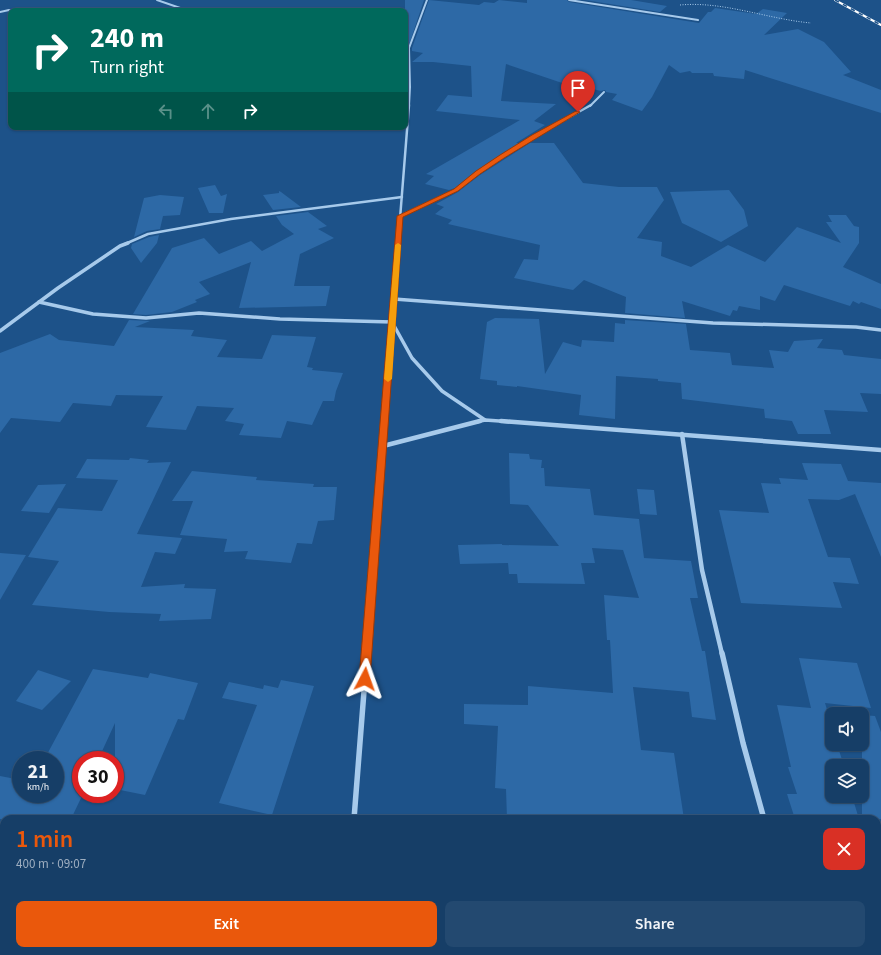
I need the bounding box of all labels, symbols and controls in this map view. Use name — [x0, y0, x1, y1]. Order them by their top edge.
text: 240 m — [90, 18, 164, 58]
icon: right — [24, 24, 76, 76]
text: Turn right — [90, 55, 164, 80]
pin — [561, 71, 595, 112]
icon: arrive — [567, 77, 589, 99]
icon: left — [155, 100, 177, 122]
icon: ahead — [197, 100, 219, 122]
icon: right — [239, 100, 261, 122]
position arrow — [344, 658, 386, 700]
map controls — [825, 707, 869, 803]
button: sound — [825, 707, 869, 751]
speed limit sign: 30 — [72, 751, 124, 803]
text: 21 — [27, 758, 49, 786]
button: layers — [825, 759, 869, 803]
text: km/h — [27, 780, 49, 794]
text: 1 min — [16, 822, 73, 857]
button: close — [823, 828, 865, 870]
text: 400 m · 09:07 — [16, 855, 86, 873]
button: Exit — [16, 901, 437, 947]
button: Share — [445, 901, 865, 947]

